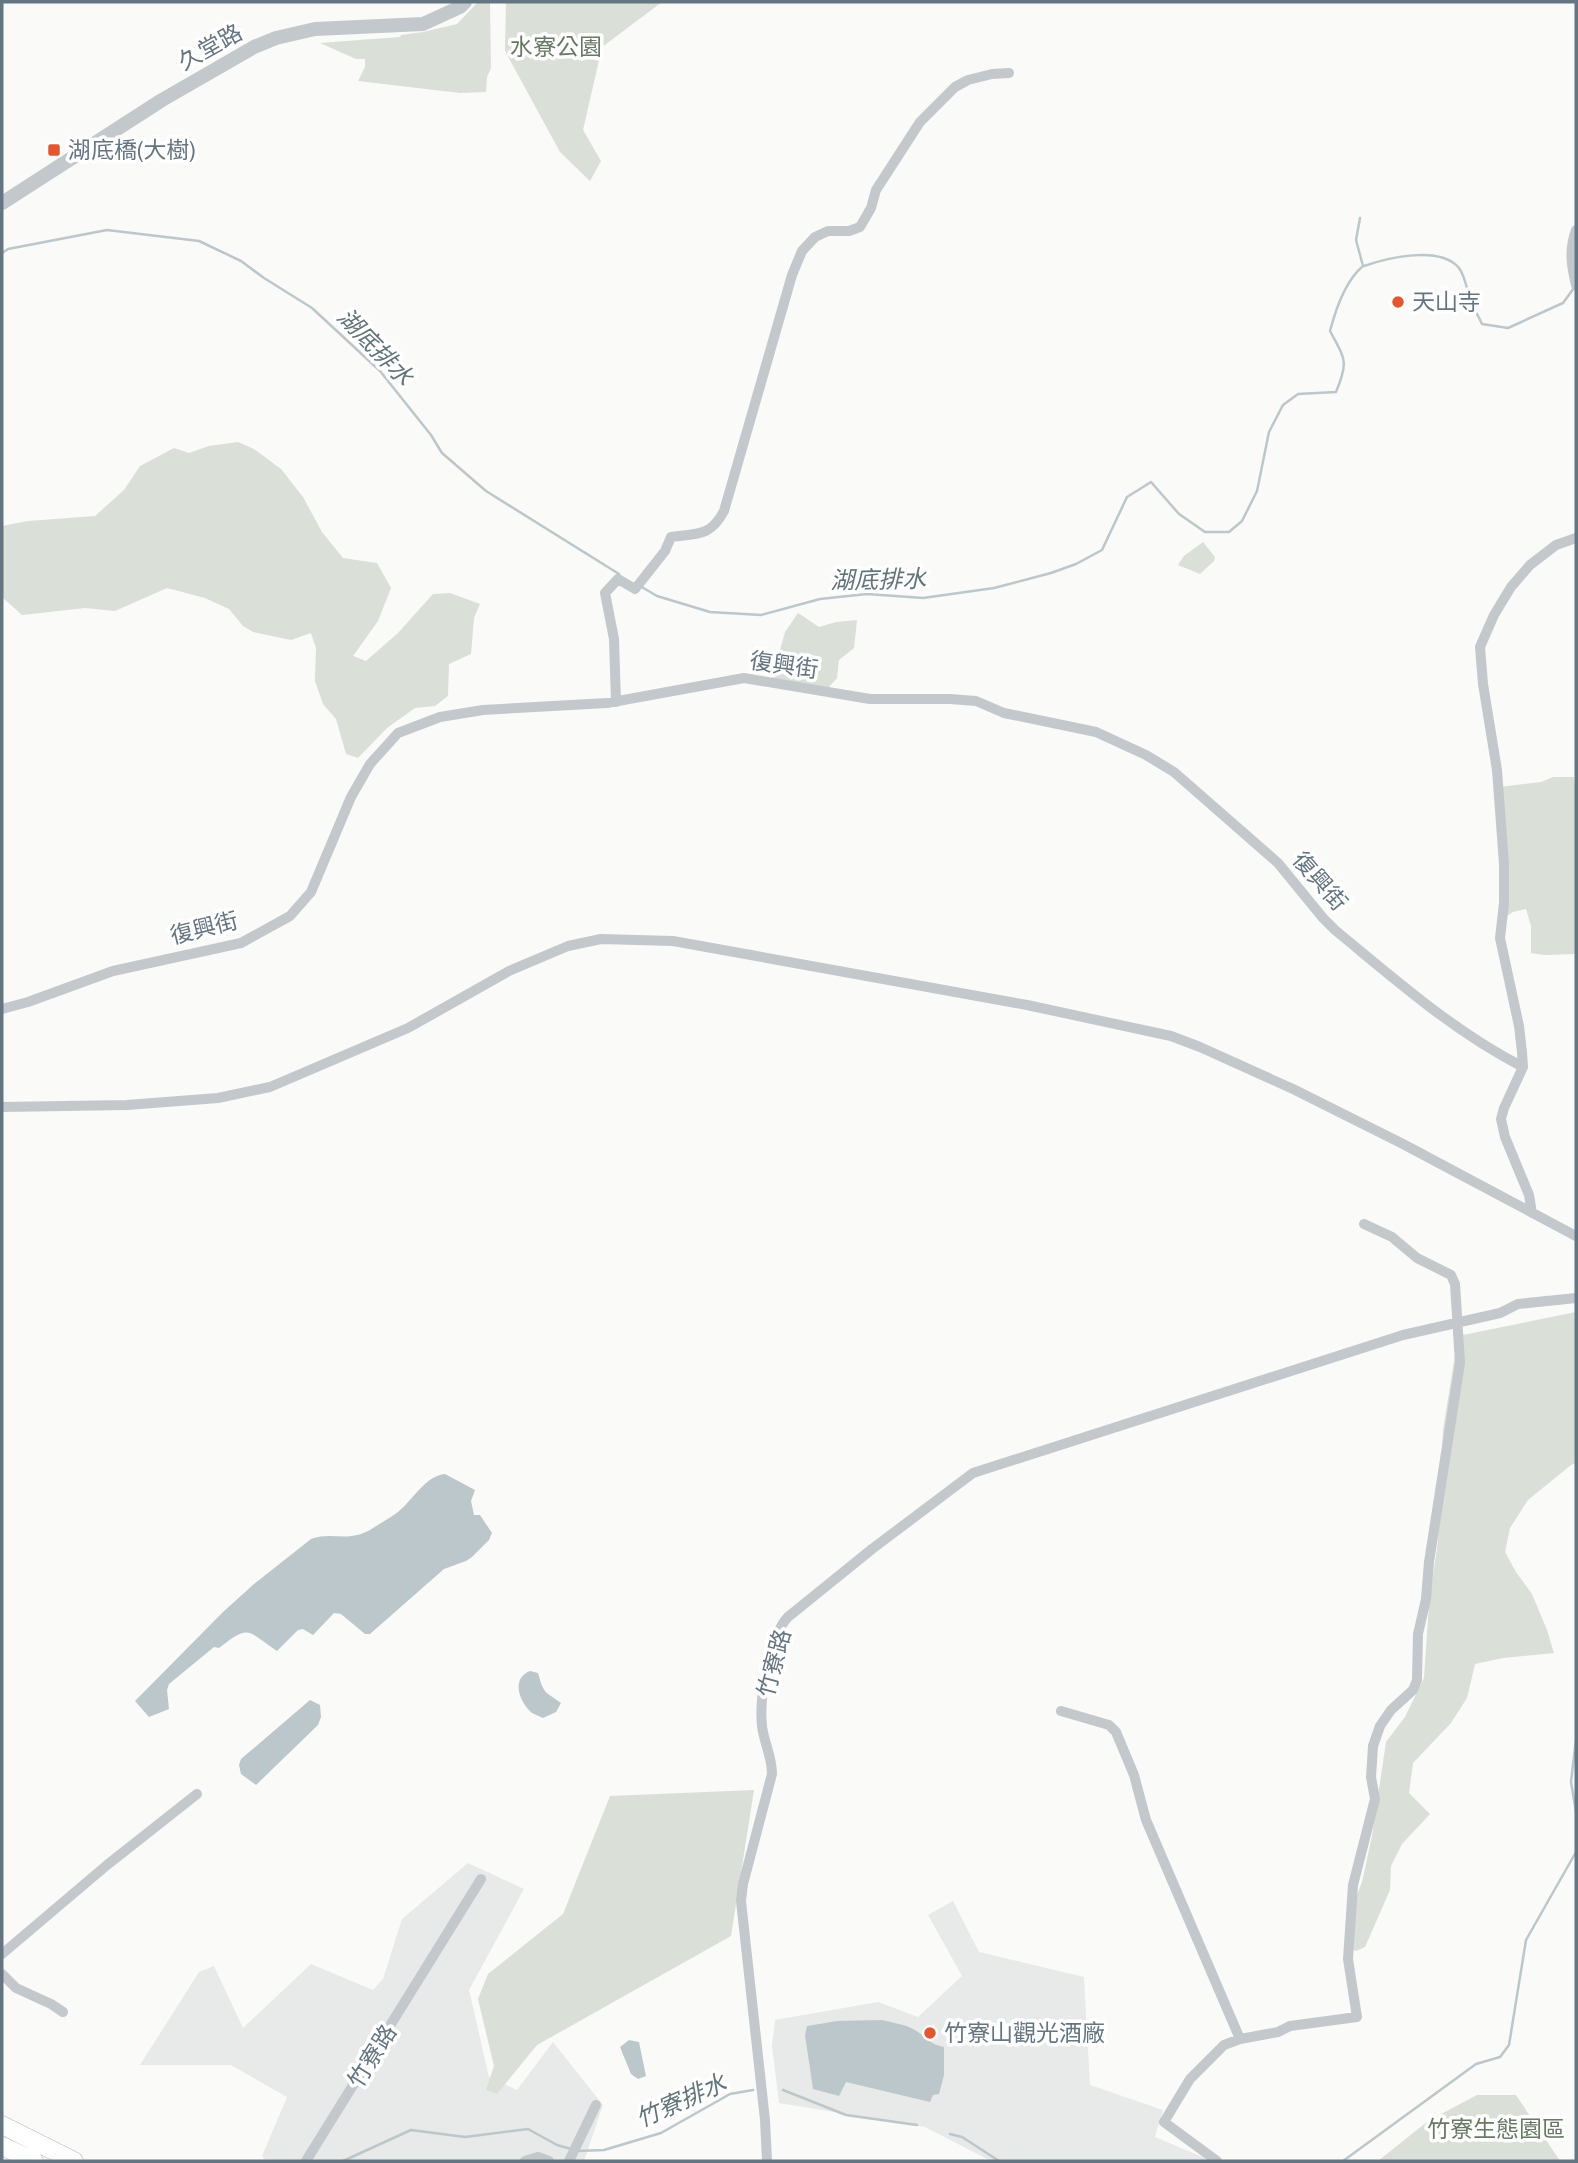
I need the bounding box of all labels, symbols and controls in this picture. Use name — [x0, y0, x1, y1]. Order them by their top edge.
street label: 久堂路 — [172, 16, 247, 77]
park label: 水寮公園 — [510, 31, 602, 62]
place label: 湖底橋(大樹) — [68, 134, 196, 165]
marker: 湖底橋(大樹) — [46, 142, 62, 158]
place label: 天山寺 — [1412, 286, 1481, 317]
marker: 天山寺 — [1390, 294, 1406, 310]
water label: 湖底排水 — [331, 301, 421, 393]
water label: 湖底排水 — [830, 562, 927, 596]
street label: 復興街 — [748, 644, 820, 685]
street label: 復興街 — [1286, 844, 1355, 917]
street label: 復興街 — [167, 904, 241, 951]
street label: 竹寮路 — [750, 1626, 797, 1700]
place label: 竹寮山觀光酒廠 — [944, 2017, 1105, 2048]
street label: 竹寮路 — [340, 2018, 403, 2093]
marker: 竹寮山觀光酒廠 — [922, 2025, 938, 2041]
water label: 竹寮排水 — [630, 2066, 732, 2134]
park label: 竹寮生態園區 — [1427, 2113, 1565, 2144]

